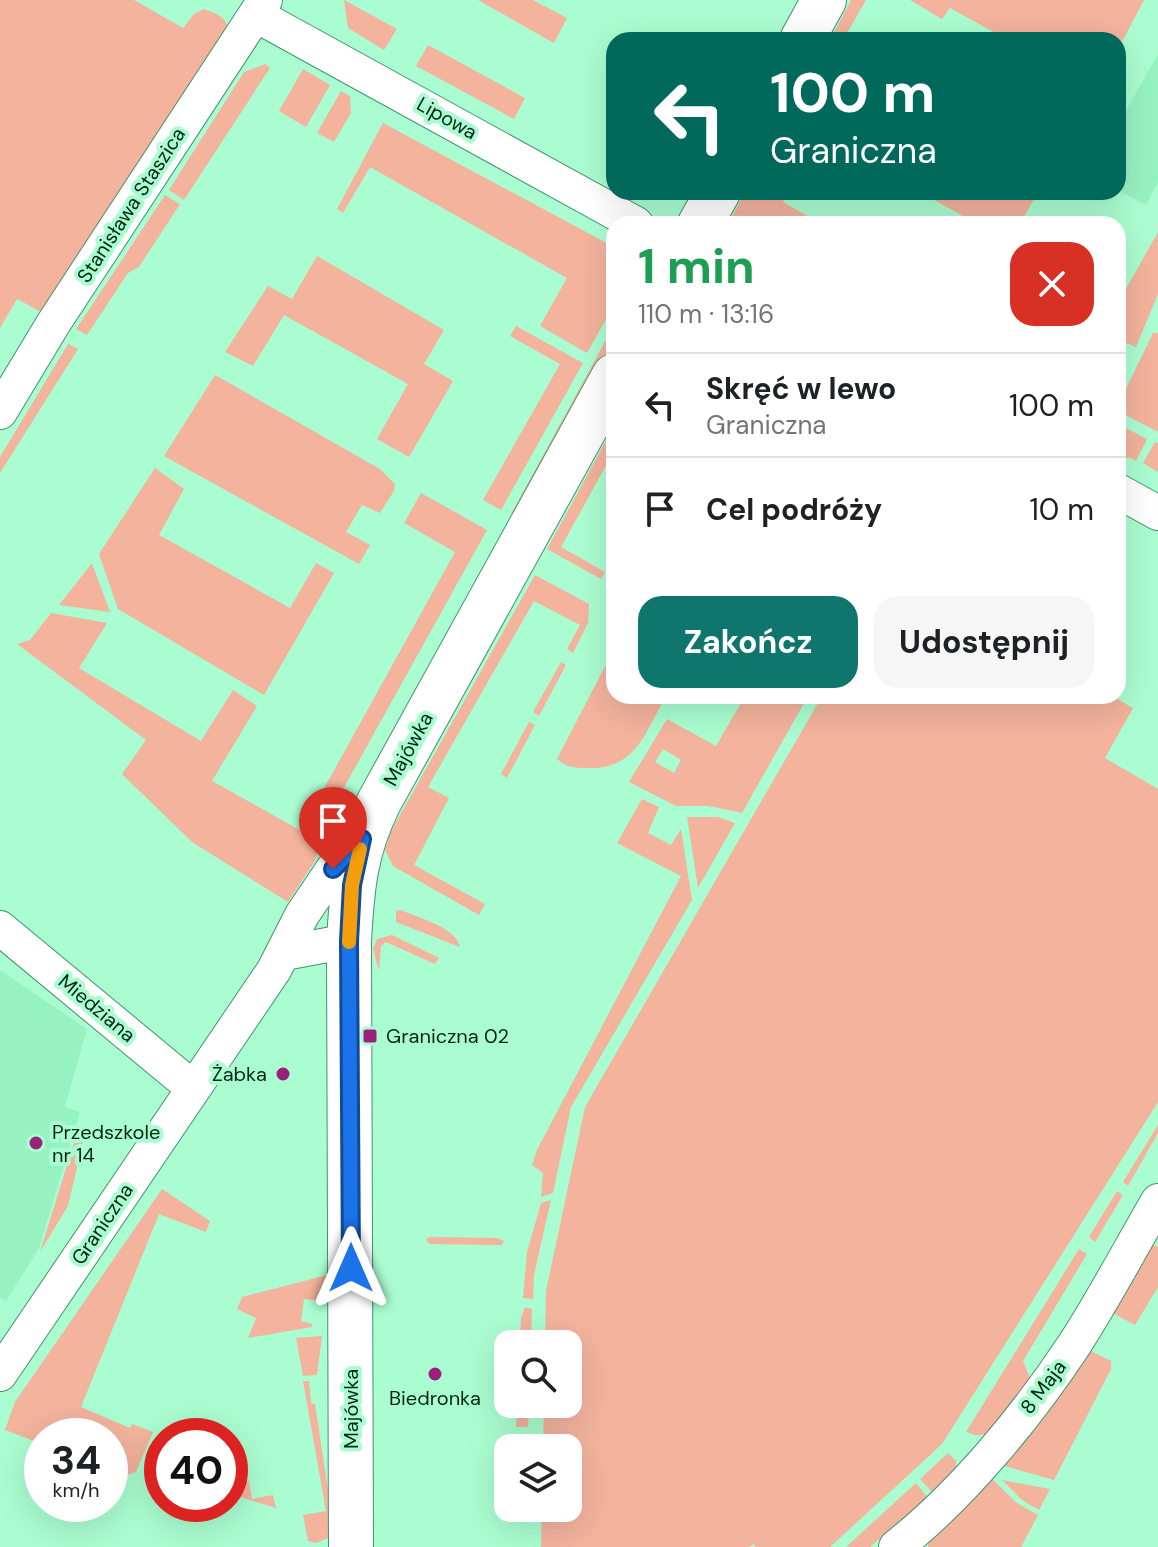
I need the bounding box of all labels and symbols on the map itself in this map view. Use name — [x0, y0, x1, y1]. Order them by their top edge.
street label: Lipowa — [412, 91, 482, 145]
street label: Stanisława Staszica — [71, 122, 191, 288]
street label: Majówka — [377, 708, 439, 790]
pin — [299, 787, 367, 869]
street label: Miedziana — [53, 968, 141, 1048]
place label: Graniczna 02 — [386, 1023, 509, 1049]
marker: Graniczna 02 — [361, 1027, 379, 1045]
place label: Żabka — [212, 1061, 267, 1087]
marker: Żabka — [274, 1065, 292, 1083]
place label: Przedszkole nr 14 — [52, 1119, 160, 1168]
marker: Przedszkole nr 14 — [27, 1134, 45, 1152]
street label: Graniczna — [65, 1178, 139, 1270]
position arrow — [309, 1226, 393, 1310]
street label: 8 Maja — [1014, 1355, 1072, 1419]
marker: Biedronka — [426, 1365, 444, 1383]
street label: Majówka — [338, 1369, 364, 1449]
place label: Biedronka — [389, 1385, 481, 1411]
speed limit sign: 40 — [144, 1418, 248, 1522]

